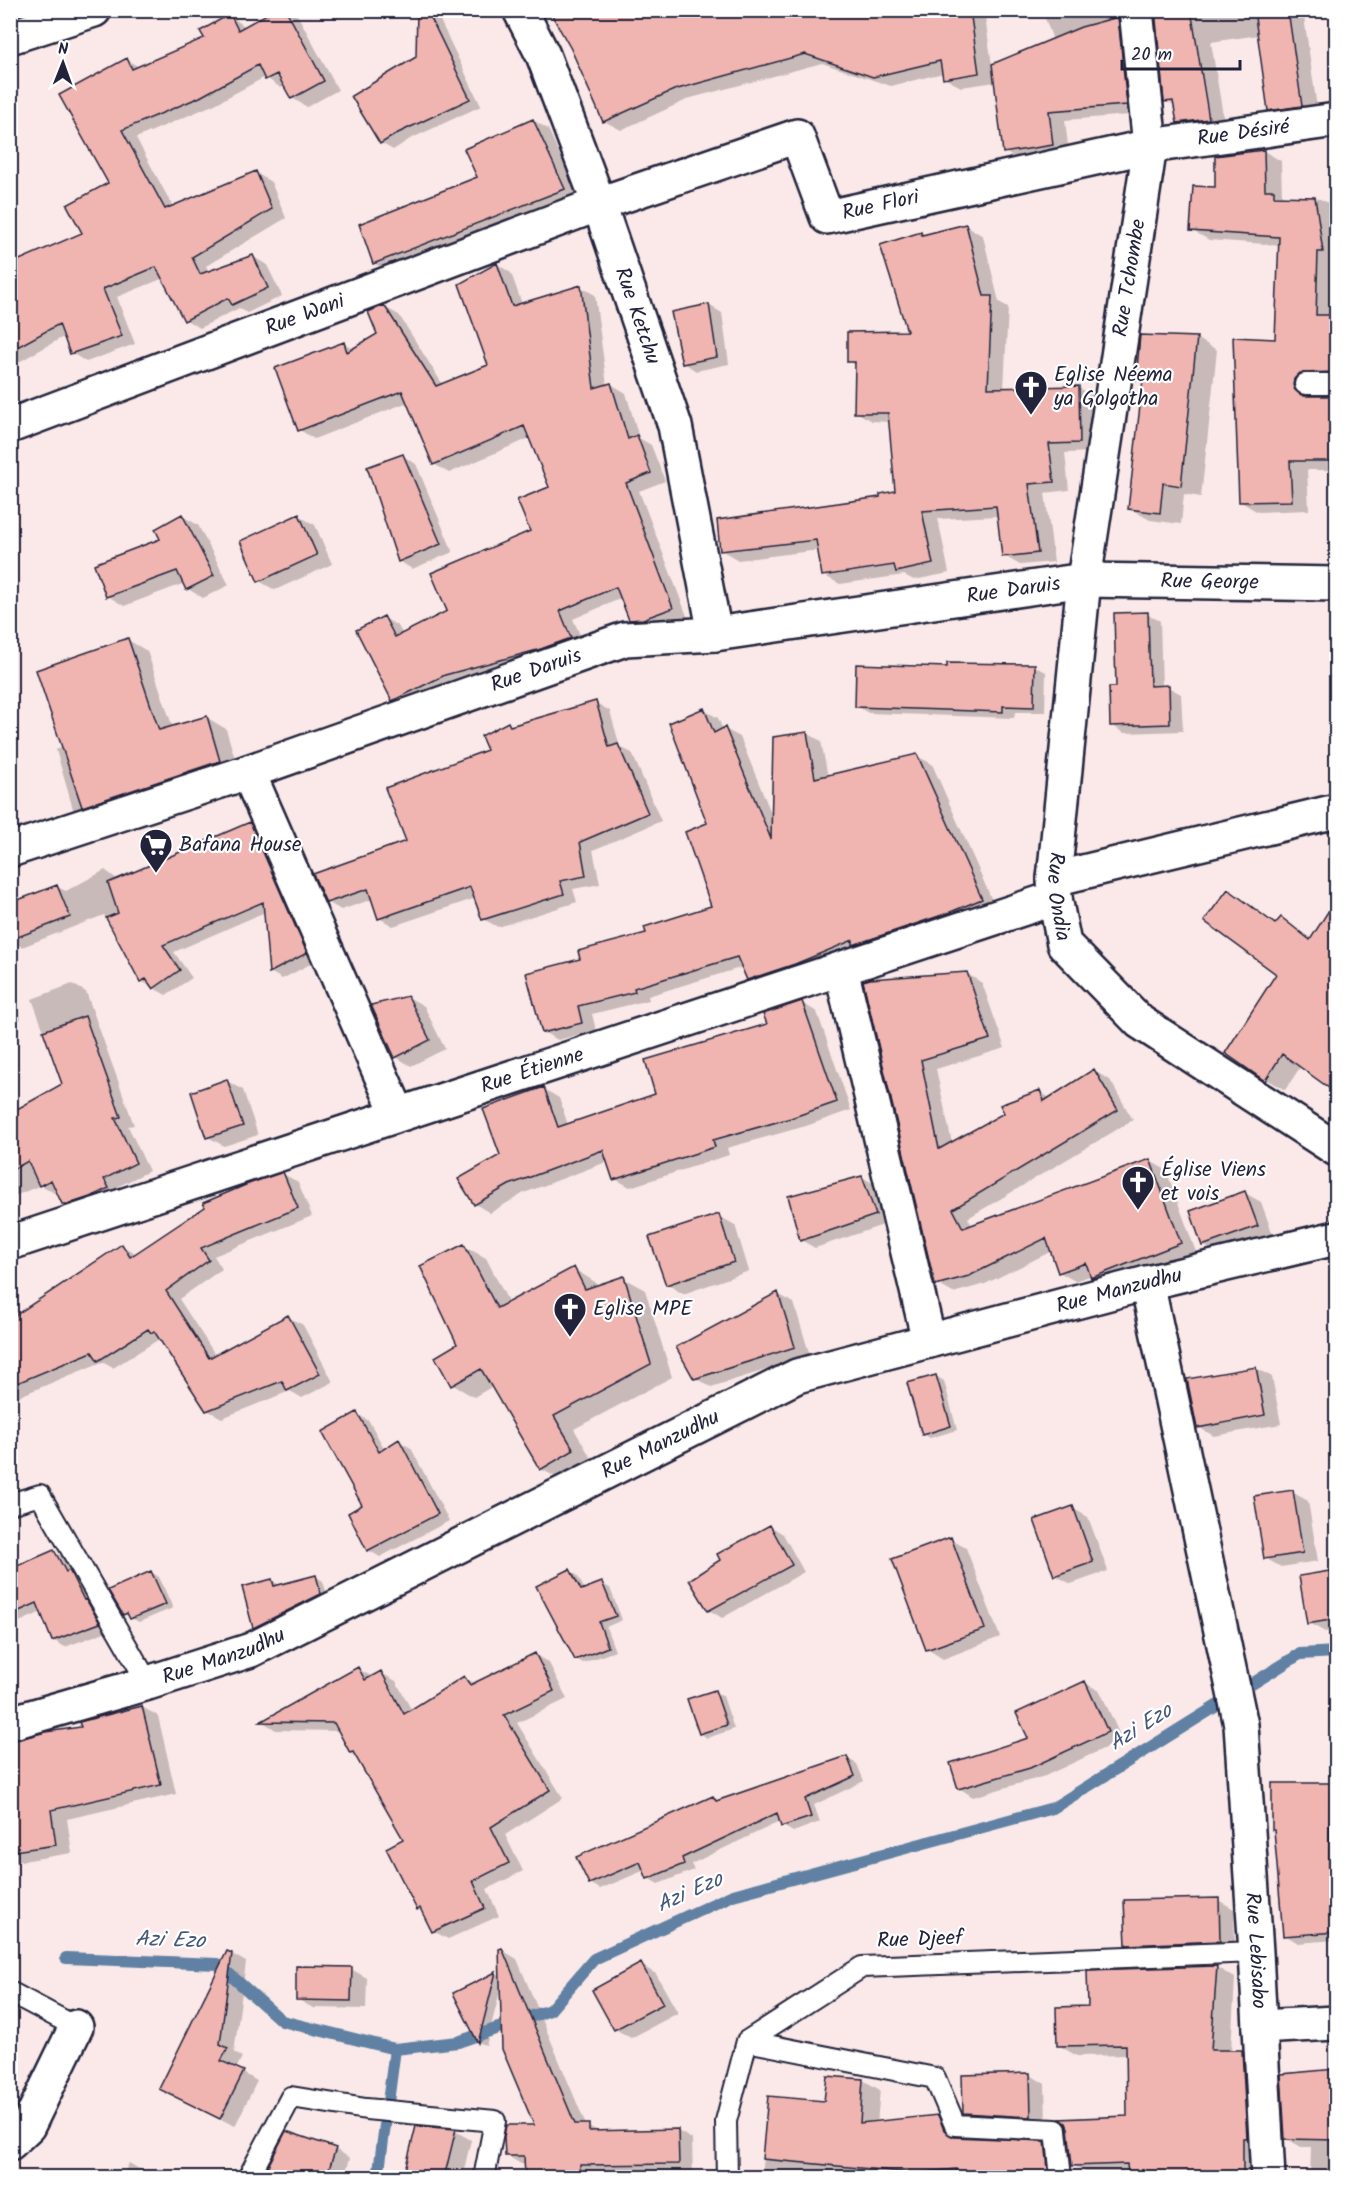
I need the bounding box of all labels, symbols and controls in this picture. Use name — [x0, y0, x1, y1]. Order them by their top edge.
north arrow — [33, 33, 93, 93]
scale bar — [1122, 33, 1240, 71]
text: N — [58, 37, 69, 62]
text: 20 m — [1131, 41, 1172, 70]
street label: Rue Désiré — [1195, 110, 1292, 156]
street label: Rue Flori — [839, 181, 923, 230]
street label: Rue Tchombe — [1104, 216, 1156, 339]
street label: Rue Ketchu — [605, 263, 669, 369]
street label: Rue Wani — [260, 285, 350, 345]
place label: Eglise Néema ya Golgotha — [1053, 359, 1173, 416]
church icon: Eglise Néema ya Golgotha — [1013, 369, 1049, 416]
street label: Rue George — [1160, 565, 1260, 599]
street label: Rue Daruis — [964, 567, 1063, 614]
street label: Rue Daruis — [486, 639, 586, 702]
supermarket icon: Bafana House — [138, 827, 174, 874]
place label: Bafana House — [179, 829, 302, 862]
street label: Rue Ondia — [1037, 850, 1080, 944]
street label: Rue Étienne — [476, 1038, 589, 1103]
place label: Église Viens et vois — [1161, 1154, 1266, 1211]
church icon: Église Viens et vois — [1120, 1164, 1156, 1211]
street label: Rue Manzudhu — [1052, 1259, 1186, 1323]
church icon: Eglise MPE — [552, 1291, 588, 1338]
place label: Eglise MPE — [593, 1293, 693, 1326]
street label: Rue Manzudhu — [595, 1401, 726, 1488]
street label: Rue Manzudhu — [158, 1619, 291, 1694]
water label: Azi Ezo — [1102, 1694, 1182, 1761]
water label: Azi Ezo — [651, 1862, 731, 1923]
street label: Rue Lebisabo — [1236, 1891, 1275, 2010]
water label: Azi Ezo — [135, 1922, 207, 1960]
street label: Rue Djeef — [876, 1922, 966, 1958]

